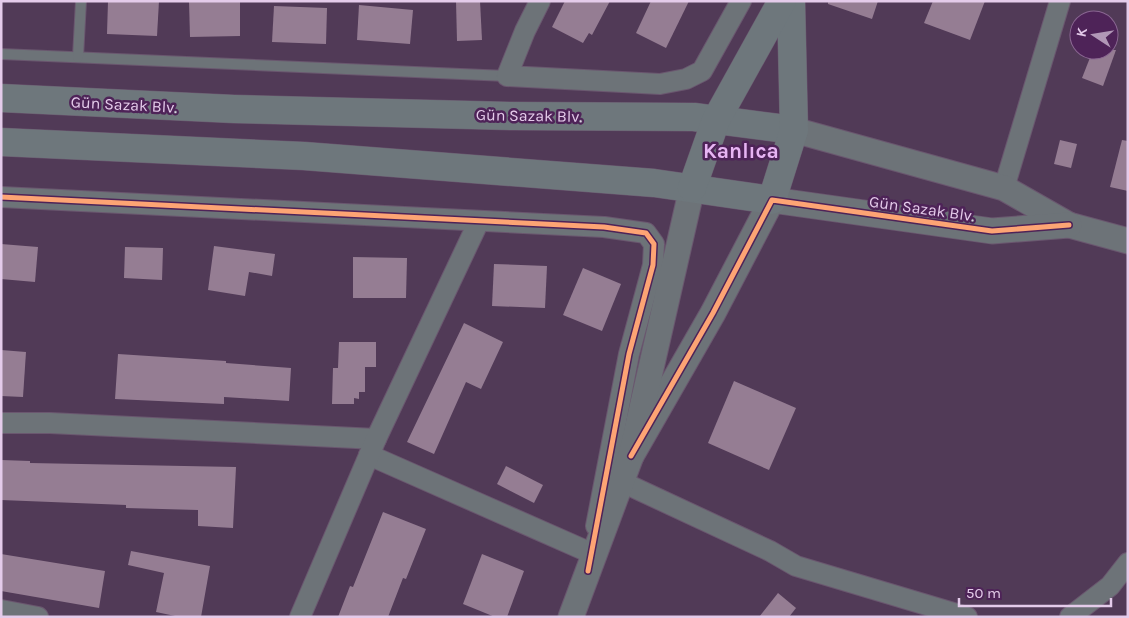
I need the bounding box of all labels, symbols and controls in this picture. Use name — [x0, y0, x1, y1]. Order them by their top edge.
north arrow — [1069, 10, 1119, 60]
text: K — [1073, 25, 1091, 39]
street label: Gün Sazak Blv. — [70, 92, 178, 117]
street label: Gün Sazak Blv. — [476, 105, 583, 126]
district label: Kanlıca — [703, 139, 779, 163]
street label: Gün Sazak Blv. — [868, 192, 976, 225]
scale bar — [959, 576, 1112, 608]
text: 50 m — [966, 584, 1001, 602]

